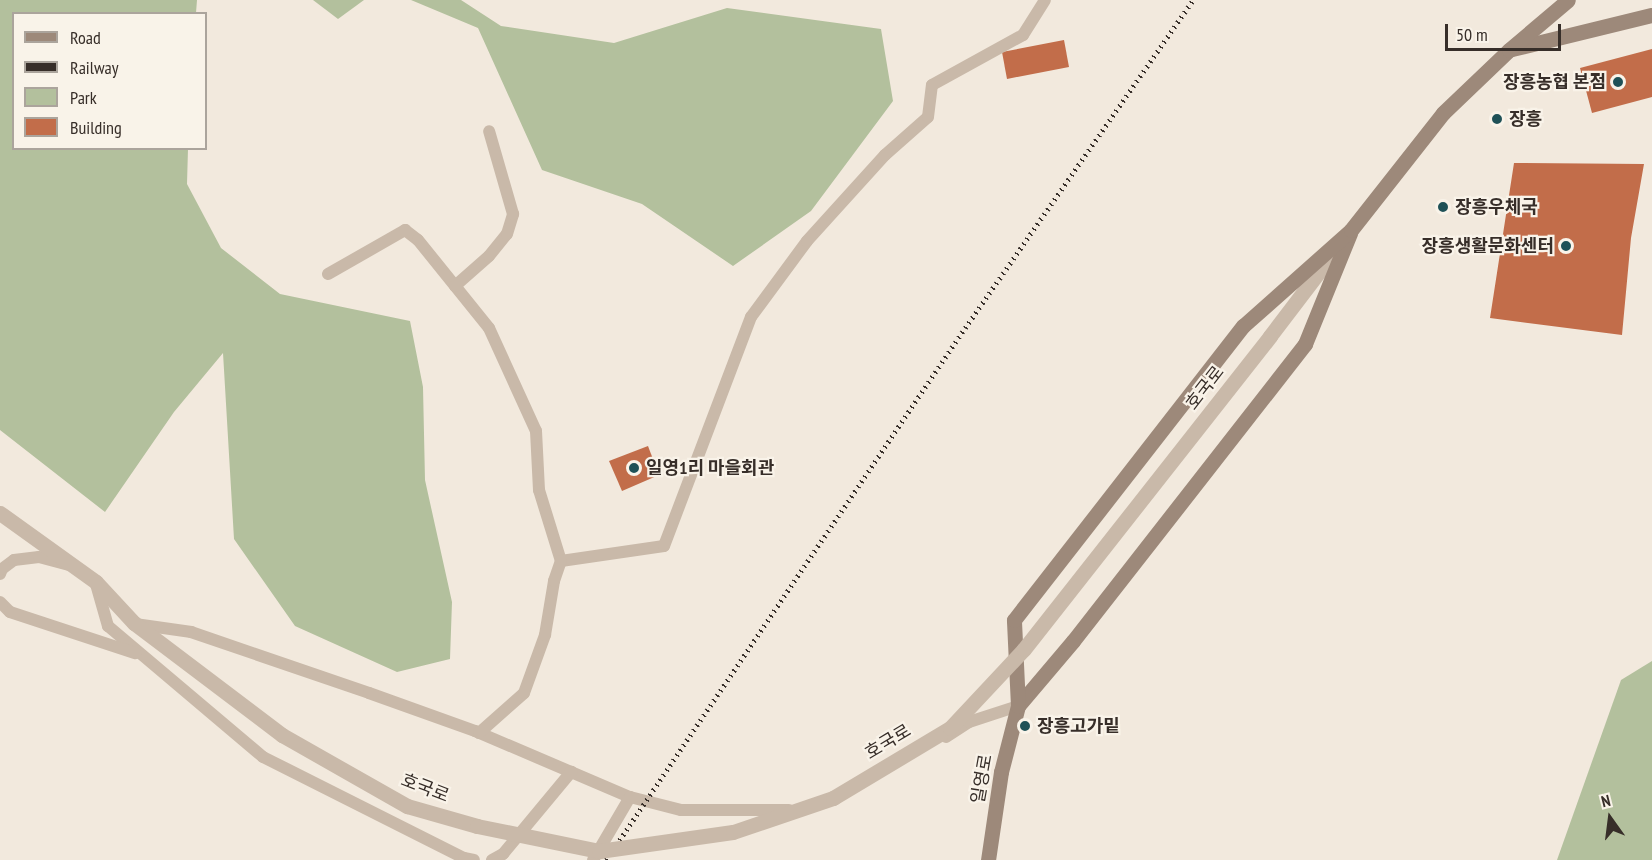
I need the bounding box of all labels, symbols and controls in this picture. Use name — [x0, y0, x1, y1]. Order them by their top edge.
legend — [12, 12, 207, 150]
scale bar — [1448, 12, 1564, 50]
text: 50 m — [1456, 23, 1488, 46]
text: Road — [70, 26, 101, 49]
text: Railway — [70, 56, 119, 79]
place label: 장흥농협 본점 — [1503, 71, 1606, 93]
marker: 장흥농협 본점 — [1611, 75, 1625, 89]
text: Park — [70, 86, 97, 109]
place label: 장흥 — [1509, 108, 1542, 130]
marker: 장흥 — [1490, 112, 1504, 126]
text: Building — [70, 116, 122, 139]
place label: 장흥우체국 — [1455, 196, 1538, 218]
marker: 장흥우체국 — [1436, 200, 1450, 214]
place label: 장흥생활문화센터 — [1422, 235, 1554, 257]
marker: 장흥생활문화센터 — [1559, 239, 1573, 253]
street label: 호국로 — [1181, 362, 1229, 414]
place label: 일영1리 마을회관 — [646, 457, 774, 479]
marker: 일영1리 마을회관 — [627, 461, 641, 475]
place label: 장흥고가밑 — [1037, 715, 1120, 737]
marker: 장흥고가밑 — [1018, 719, 1032, 733]
street label: 호국로 — [861, 720, 915, 764]
street label: 일영로 — [967, 753, 997, 805]
street label: 호국로 — [398, 769, 452, 807]
north arrow — [1580, 788, 1640, 848]
text: N — [1599, 790, 1612, 811]

